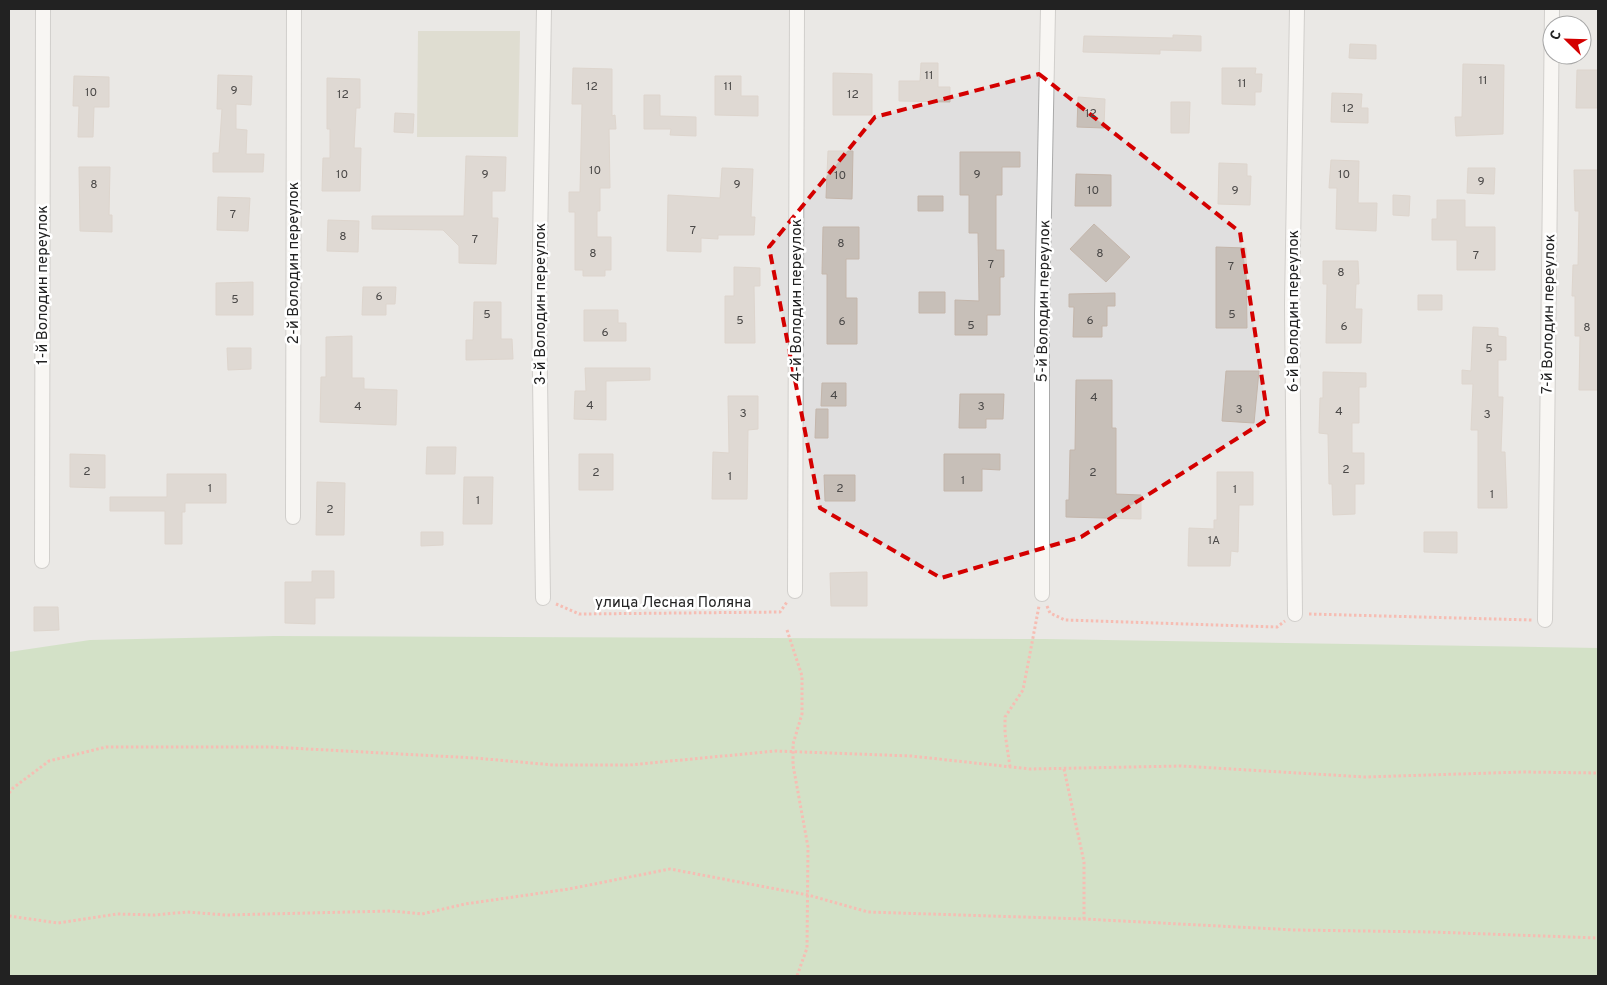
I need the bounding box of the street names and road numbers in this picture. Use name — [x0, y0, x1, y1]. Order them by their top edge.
street label: 2-й Володин переулок — [285, 182, 304, 344]
street label: 1-й Володин переулок — [34, 205, 53, 365]
street label: 4-й Володин переулок — [788, 219, 807, 381]
street label: 5-й Володин переулок — [1034, 220, 1055, 383]
street label: 3-й Володин переулок — [532, 223, 551, 385]
street label: 6-й Володин переулок — [1285, 230, 1304, 392]
street label: 7-й Володин переулок — [1539, 234, 1560, 394]
street label: улица Лесная Поляна — [595, 594, 751, 613]

